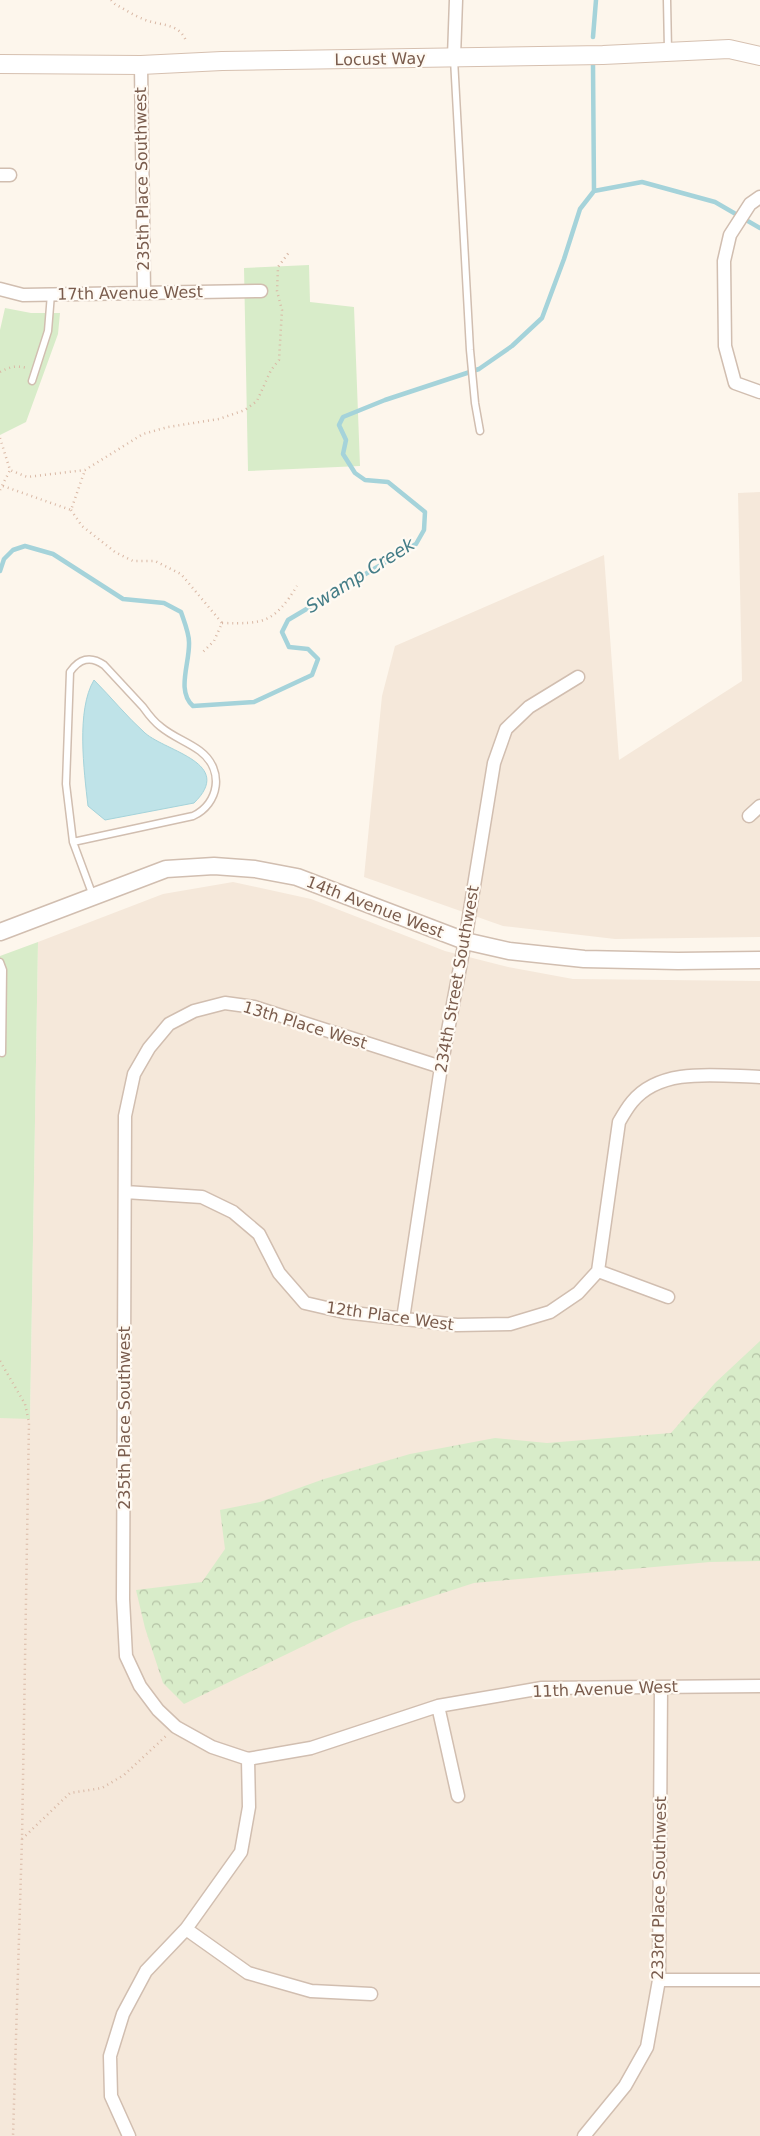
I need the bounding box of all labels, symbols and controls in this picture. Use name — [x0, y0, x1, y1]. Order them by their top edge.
street label: Locust Way — [334, 49, 426, 69]
street label: 235th Place Southwest — [131, 87, 153, 271]
street label: 17th Avenue West — [57, 282, 203, 304]
water label: Swamp Creek — [302, 532, 420, 617]
street label: 14th Avenue West — [304, 872, 446, 942]
street label: 234th Street Southwest — [431, 884, 483, 1074]
street label: 13th Place West — [241, 997, 369, 1053]
street label: 12th Place West — [325, 1298, 455, 1334]
street label: 235th Place Southwest — [115, 1326, 134, 1510]
street label: 11th Avenue West — [532, 1677, 678, 1701]
street label: 233rd Place Southwest — [648, 1796, 670, 1980]

